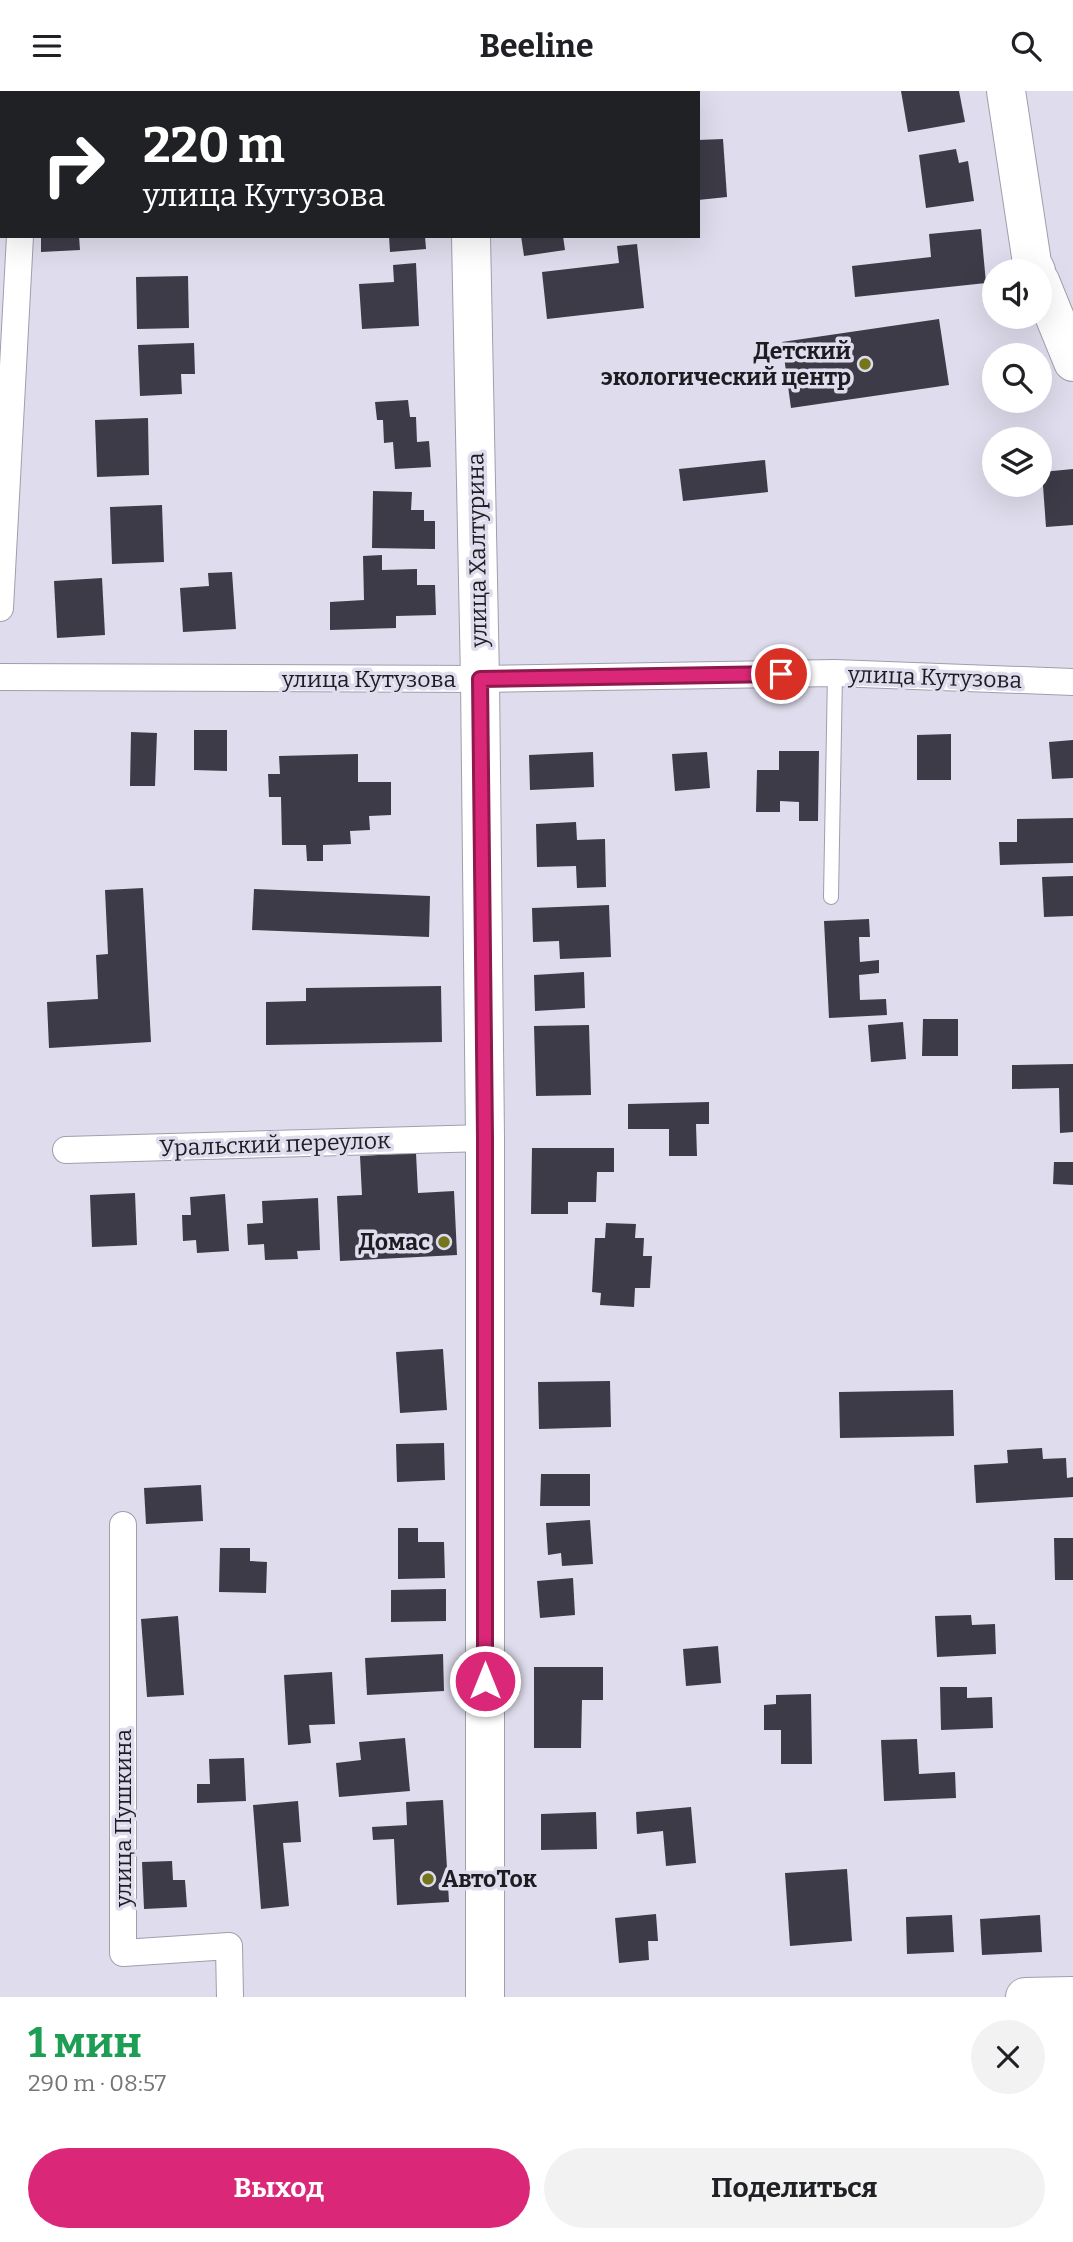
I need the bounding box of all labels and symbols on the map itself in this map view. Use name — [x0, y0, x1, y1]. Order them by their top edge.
place label: Детский экологический центр — [601, 337, 851, 391]
marker: Детский экологический центр — [857, 356, 873, 372]
street label: улица Халтурина — [461, 452, 493, 649]
pin — [751, 644, 811, 704]
street label: улица Кутузова — [846, 660, 1023, 694]
street label: улица Кутузова — [281, 665, 456, 693]
street label: Уральский переулок — [159, 1126, 391, 1162]
place label: Домас — [358, 1228, 430, 1256]
marker: Домас — [436, 1234, 452, 1250]
position arrow — [448, 1644, 522, 1718]
street label: улица Пушкина — [109, 1729, 137, 1908]
place label: АвтоТок — [442, 1865, 537, 1893]
marker: АвтоТок — [420, 1871, 436, 1887]

